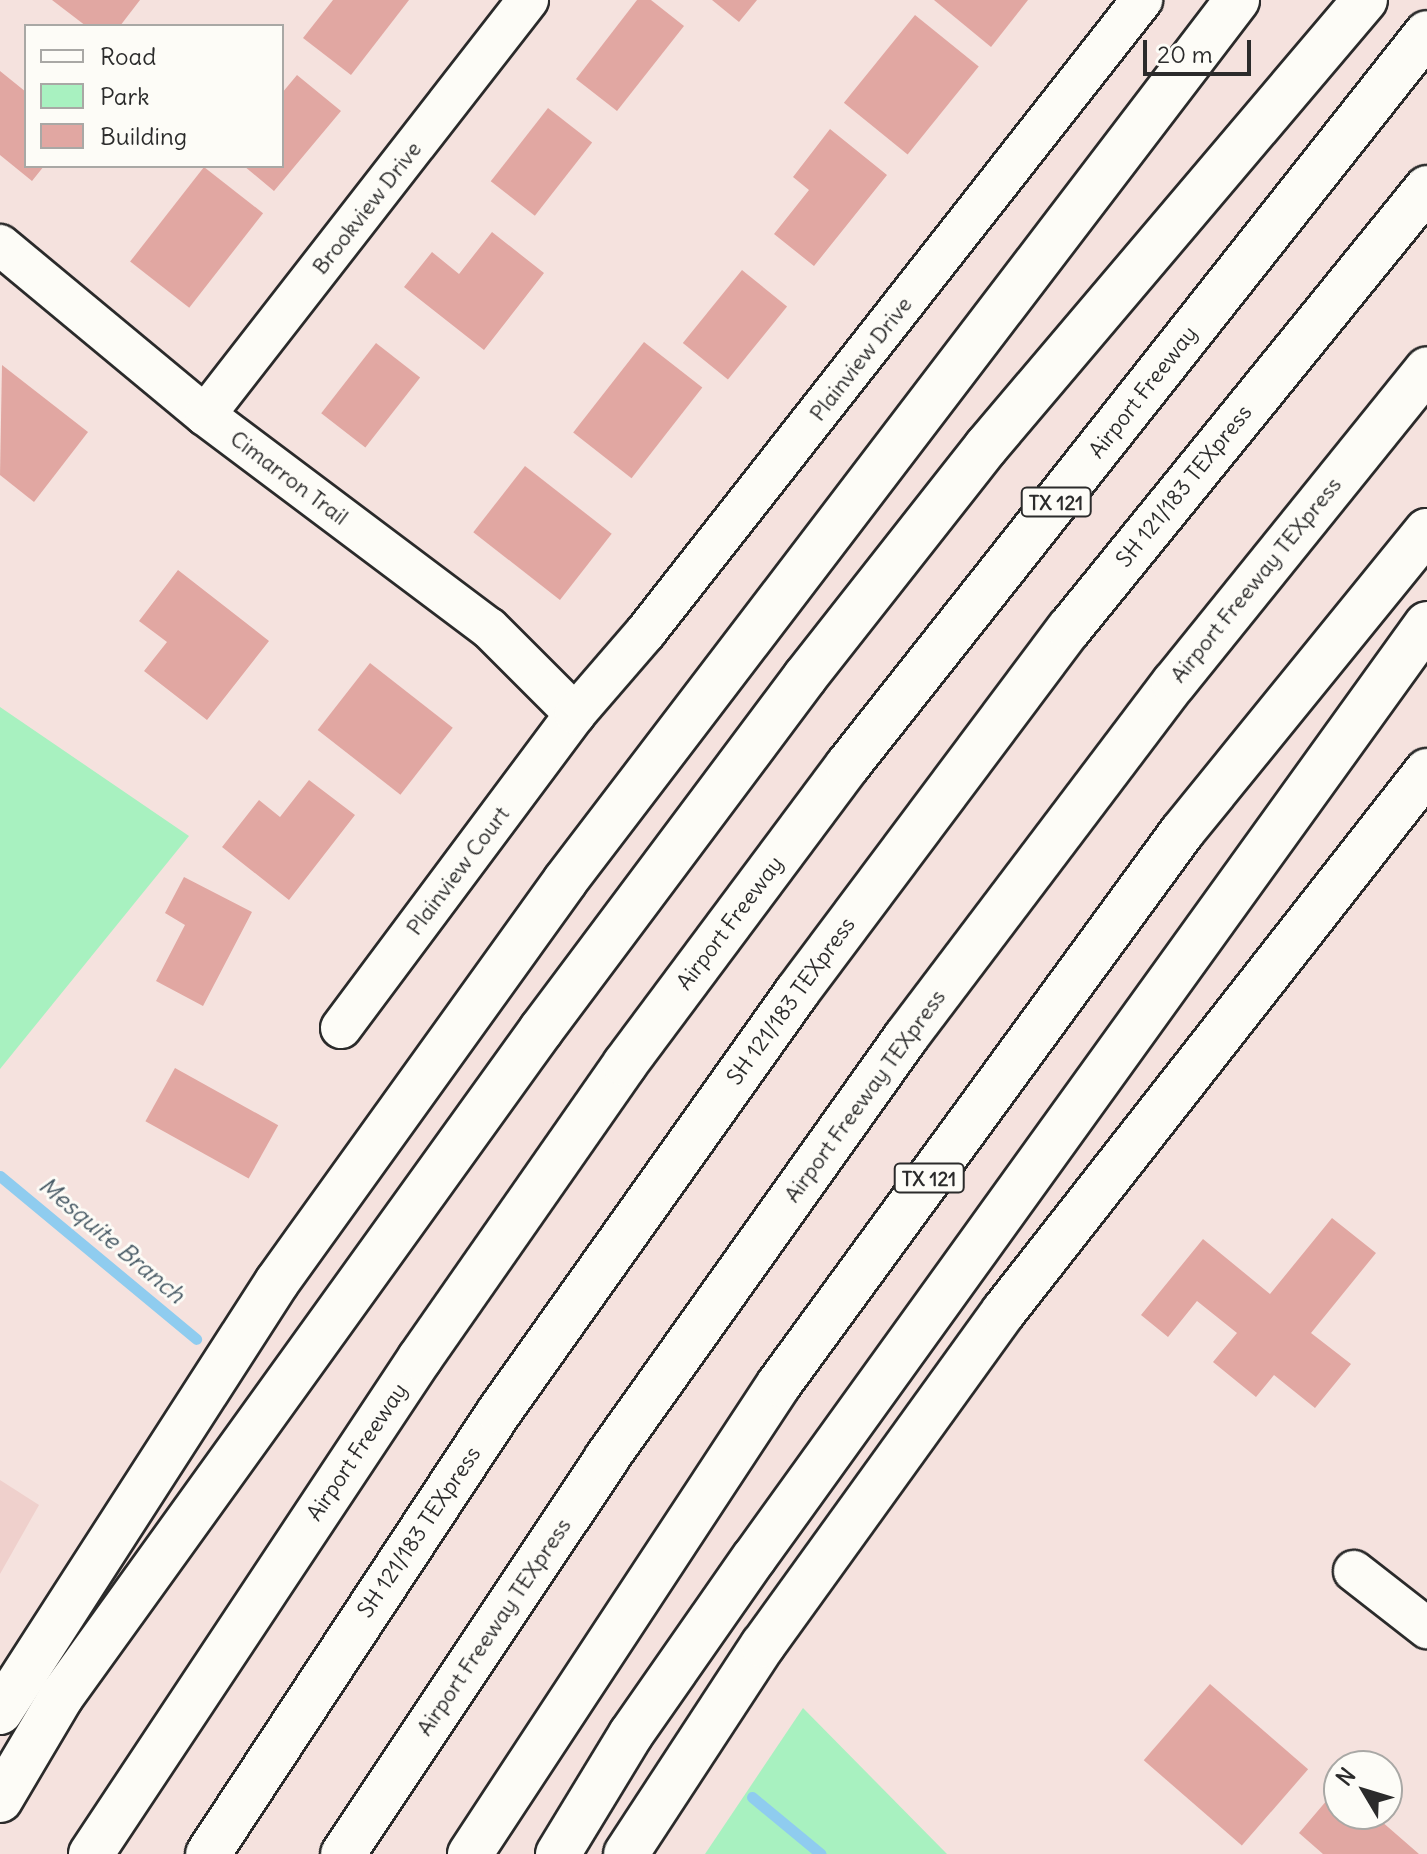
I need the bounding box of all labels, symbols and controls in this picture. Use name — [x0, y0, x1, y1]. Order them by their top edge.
legend — [24, 24, 284, 168]
scale bar — [1147, 24, 1255, 74]
text: 20 m — [1157, 39, 1213, 69]
text: Road — [100, 41, 156, 71]
text: Park — [100, 81, 150, 111]
text: Building — [100, 121, 187, 151]
street label: Brookview Drive — [307, 136, 427, 280]
street label: Plainview Drive — [804, 292, 918, 426]
street label: Airport Freeway — [1083, 321, 1203, 463]
street label: SH 121/183 TEXpress — [1111, 400, 1257, 572]
street label: Cimarron Trail — [225, 425, 353, 531]
street label: Airport Freeway TEXpress — [1165, 472, 1347, 688]
road number: TX 121 — [1020, 486, 1092, 518]
street label: Plainview Court — [401, 802, 515, 940]
street label: Airport Freeway — [671, 851, 789, 995]
street label: SH 121/183 TEXpress — [721, 912, 861, 1090]
street label: Airport Freeway TEXpress — [779, 984, 951, 1208]
road number: TX 121 — [893, 1162, 965, 1194]
water label: Mesquite Branch — [33, 1171, 191, 1309]
street label: Airport Freeway — [301, 1378, 413, 1526]
street label: SH 121/183 TEXpress — [352, 1441, 486, 1623]
street label: Airport Freeway TEXpress — [411, 1513, 577, 1741]
north arrow — [1323, 1750, 1403, 1830]
text: N — [1330, 1762, 1361, 1791]

